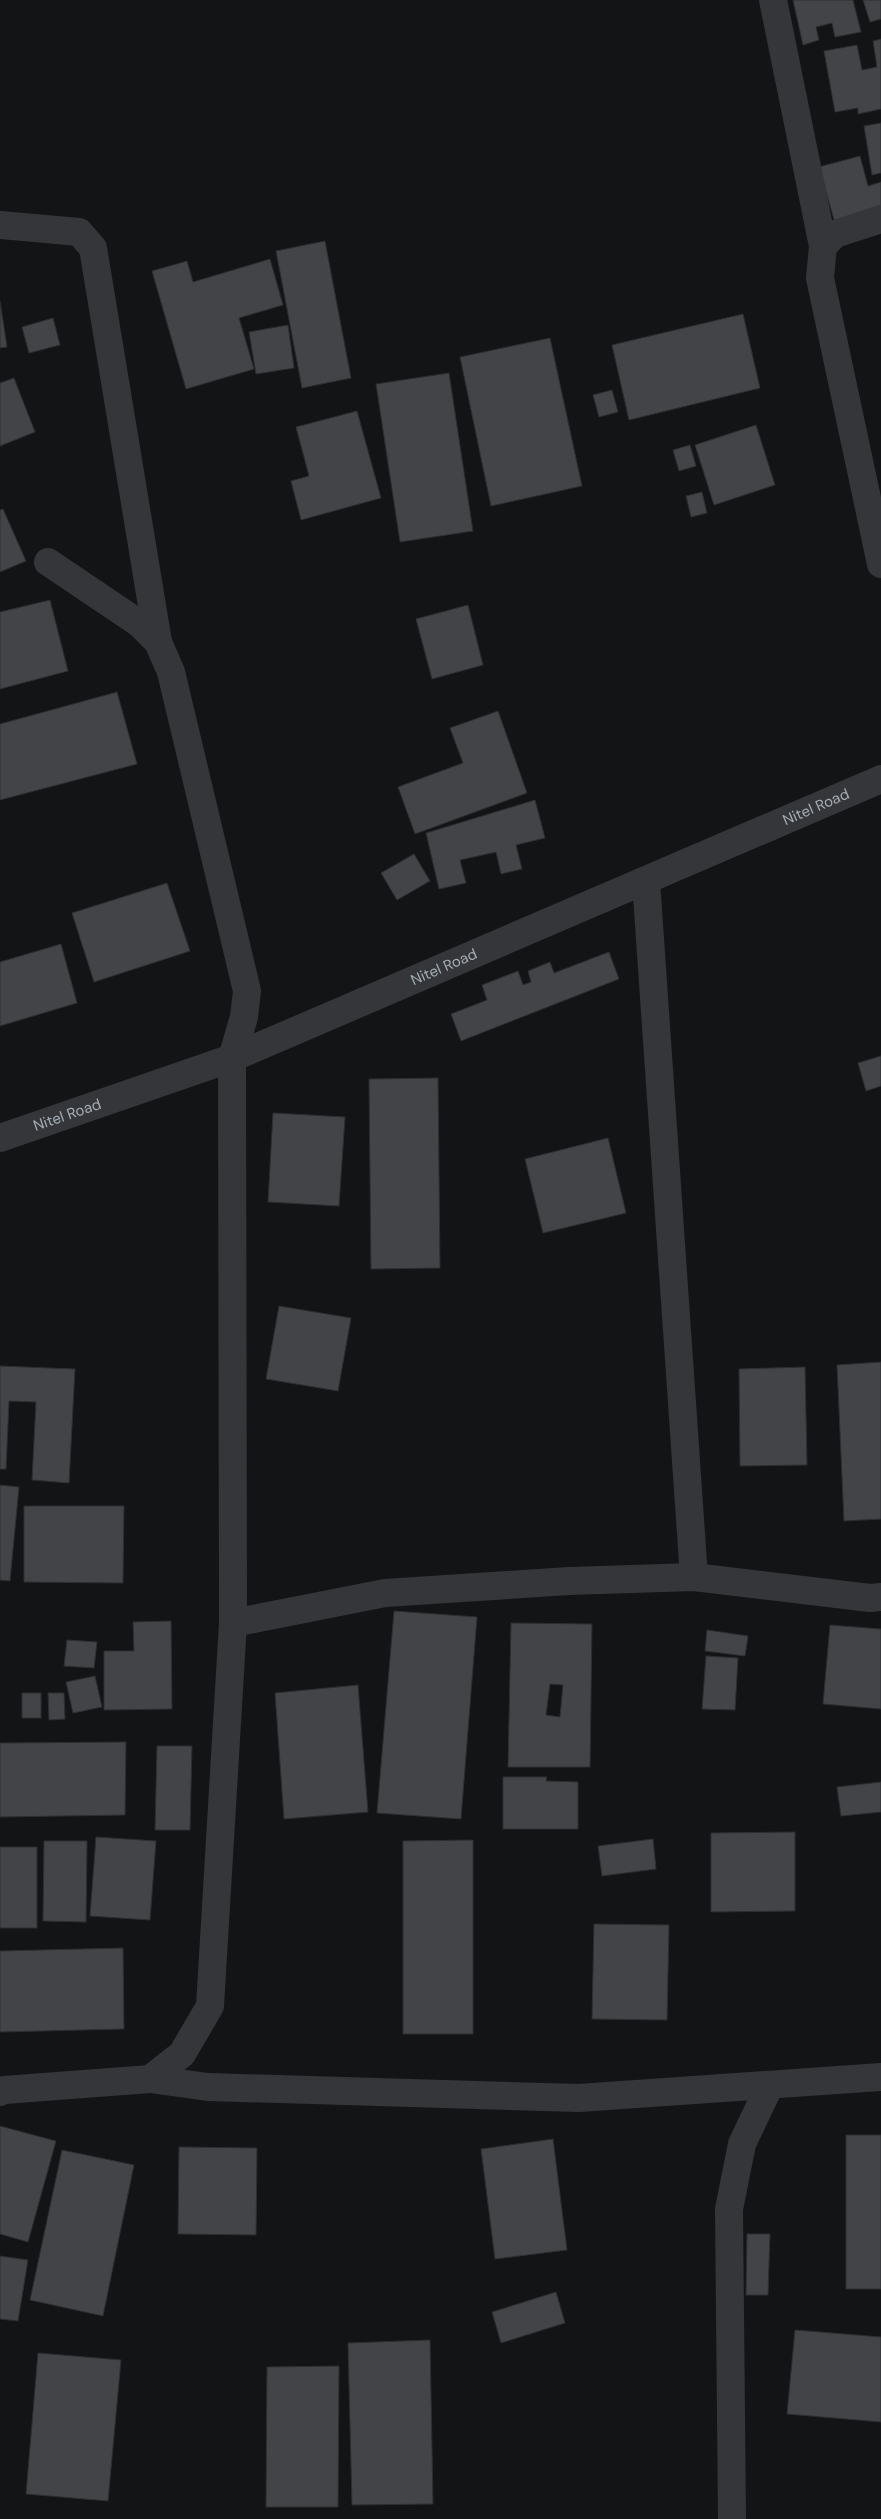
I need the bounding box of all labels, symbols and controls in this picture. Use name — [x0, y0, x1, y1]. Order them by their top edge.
street label: Nitel Road — [780, 784, 852, 830]
street label: Nitel Road — [408, 944, 480, 990]
street label: Nitel Road — [31, 1094, 104, 1136]

